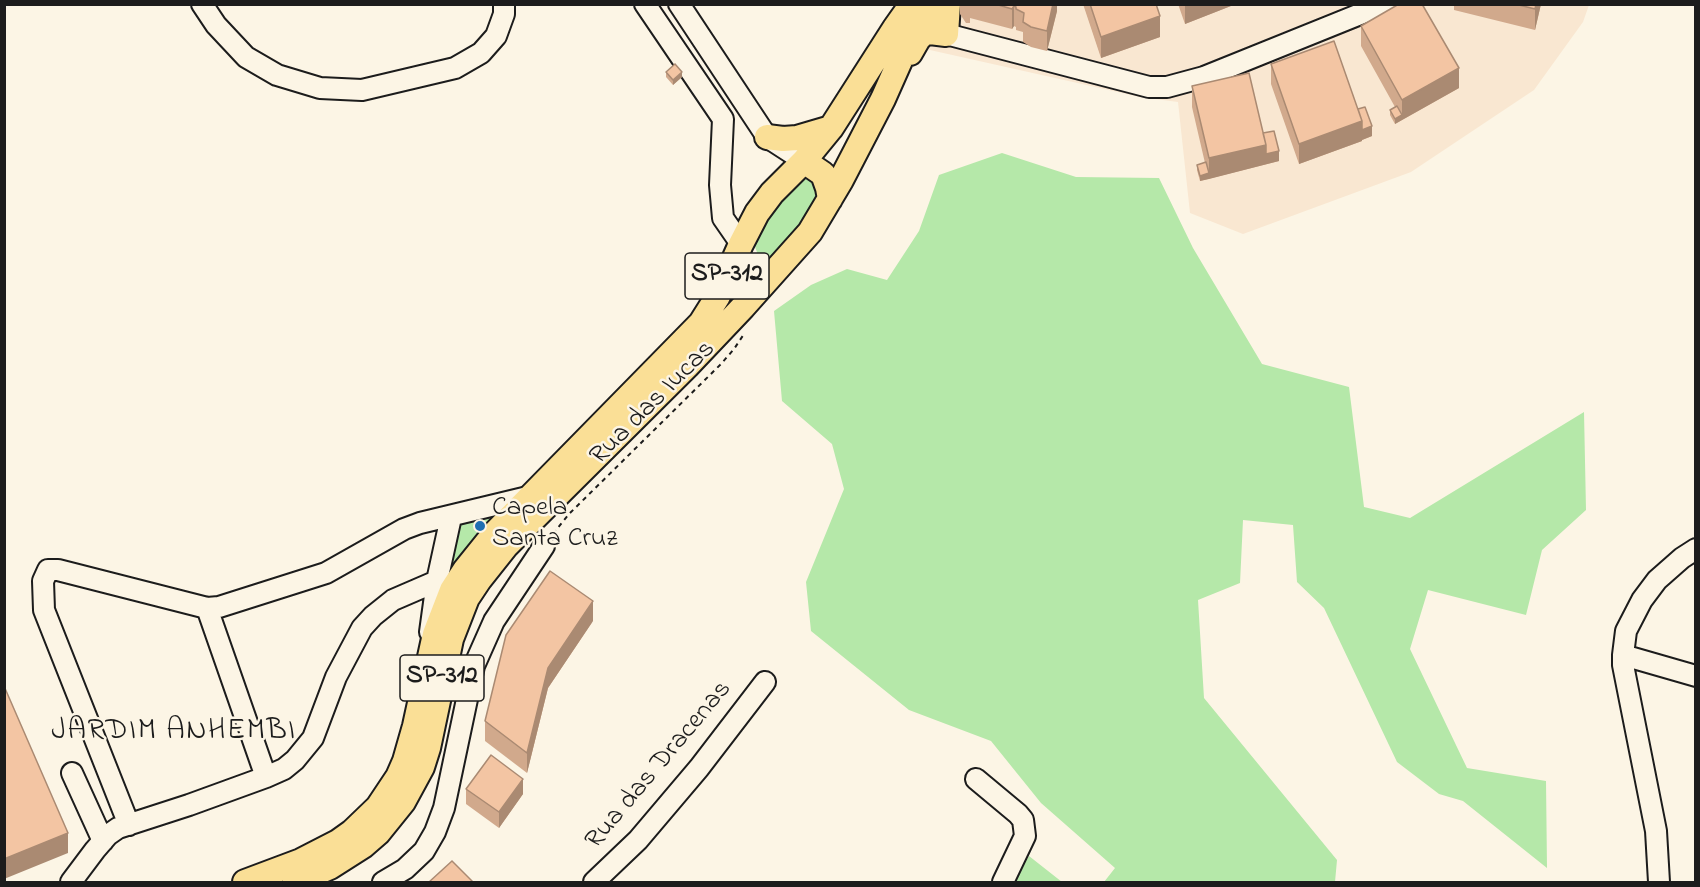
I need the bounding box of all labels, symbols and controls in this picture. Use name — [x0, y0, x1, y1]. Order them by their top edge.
road number: SP-312 — [685, 253, 769, 299]
street label: Rua das Iucas — [585, 335, 723, 473]
place label: Capela Santa Cruz — [492, 494, 617, 557]
marker: Capela Santa Cruz — [473, 519, 487, 533]
road number: SP-312 — [400, 655, 484, 701]
street label: Rua das Dracenas — [580, 675, 740, 857]
district label: JARDIM ANHEMBI — [51, 715, 297, 751]

